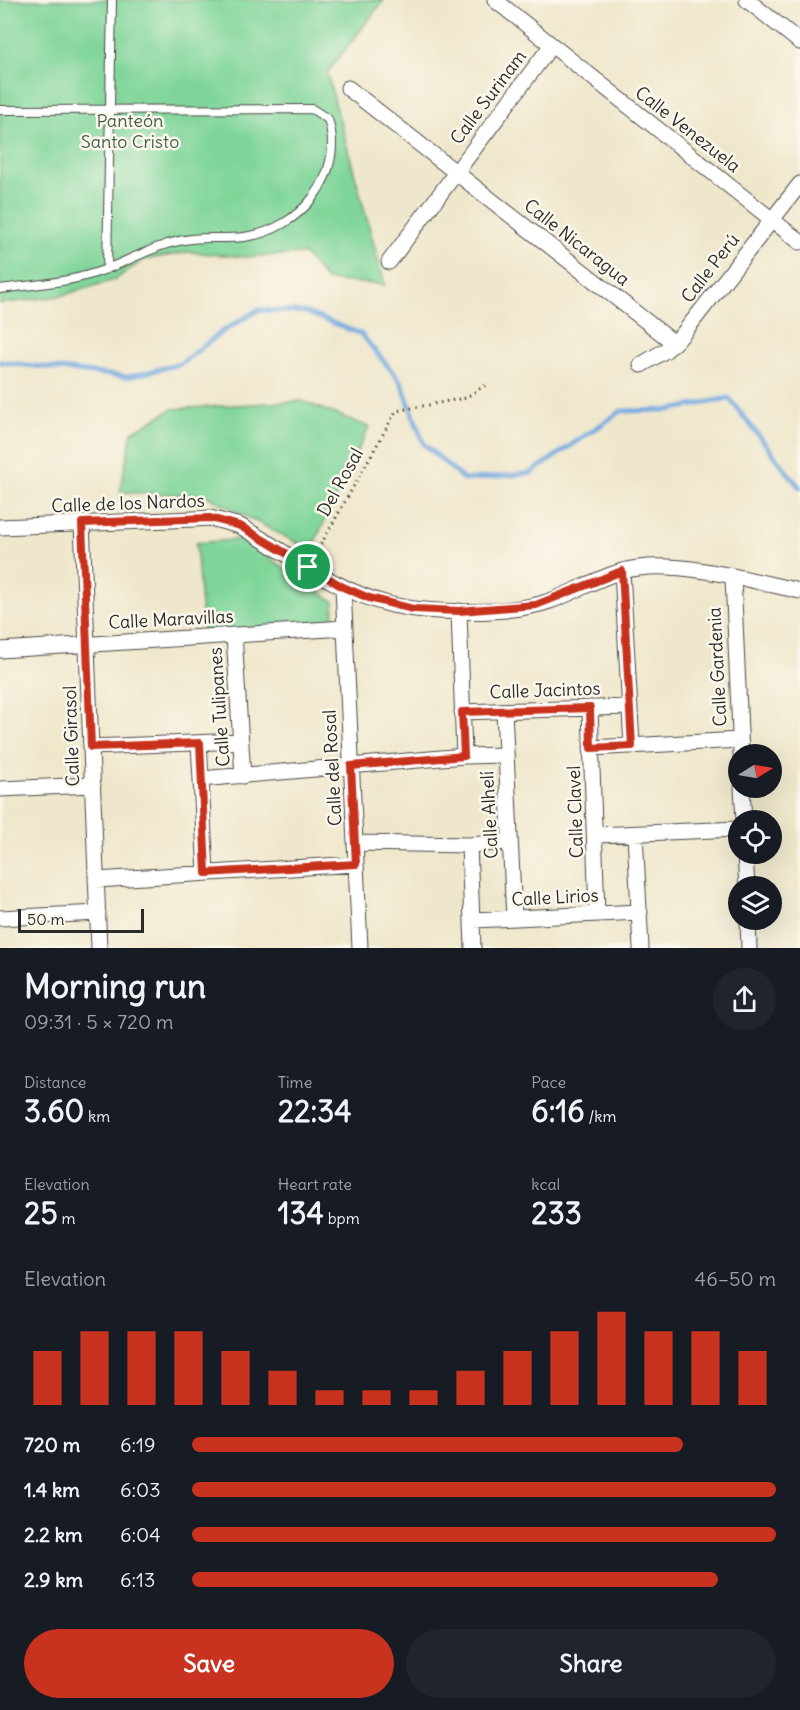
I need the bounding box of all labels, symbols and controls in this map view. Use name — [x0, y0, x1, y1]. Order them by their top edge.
street label: Calle Surinam — [445, 45, 531, 149]
street label: Calle Venezuela — [631, 81, 745, 177]
park label: Panteón Santo Cristo — [81, 109, 179, 153]
street label: Calle Nicaragua — [520, 194, 634, 290]
street label: Calle Perú — [676, 229, 744, 307]
street label: Del Rosal — [312, 444, 368, 520]
street label: Calle de los Nardos — [51, 489, 205, 517]
pin — [282, 541, 333, 592]
icon: arrive — [291, 550, 324, 583]
street label: Calle Maravillas — [108, 604, 234, 634]
street label: Calle Gardenia — [702, 607, 732, 727]
street label: Calle Tulipanes — [203, 647, 235, 767]
street label: Calle Jacintos — [489, 677, 601, 703]
street label: Calle Girasol — [58, 685, 84, 787]
street label: Calle del Rosal — [317, 709, 347, 827]
north arrow — [728, 744, 782, 798]
map controls — [728, 744, 782, 930]
street label: Calle Clavel — [562, 765, 588, 859]
street label: Calle Alhelí — [475, 771, 503, 859]
button: locate — [728, 810, 782, 864]
button: layers — [728, 876, 782, 930]
street label: Calle Lirios — [511, 883, 599, 911]
scale bar — [18, 906, 144, 934]
text: 50 m — [27, 909, 65, 929]
text: Morning run — [24, 965, 206, 1007]
button: share — [713, 968, 776, 1031]
text: 09:31 · 5 × 720 m — [24, 1009, 174, 1034]
text: Distance — [24, 1072, 86, 1092]
text: Time — [278, 1072, 312, 1092]
text: Pace — [531, 1072, 566, 1092]
text: 3.60 — [24, 1092, 84, 1130]
text: 22:34 — [278, 1092, 352, 1130]
text: 6:16 — [531, 1092, 585, 1130]
text: km — [84, 1106, 110, 1126]
text: /km — [585, 1106, 616, 1126]
text: Elevation — [24, 1174, 90, 1194]
text: Heart rate — [278, 1174, 352, 1194]
text: kcal — [531, 1174, 560, 1194]
text: 25 — [24, 1194, 58, 1232]
text: 134 — [278, 1194, 324, 1232]
text: 233 — [531, 1194, 582, 1232]
text: m — [58, 1208, 76, 1228]
text: bpm — [324, 1208, 360, 1228]
text: Elevation — [24, 1266, 106, 1291]
text: 46–50 m — [695, 1266, 776, 1291]
text: 720 m — [24, 1432, 80, 1457]
text: 6:19 — [120, 1432, 156, 1457]
text: 1.4 km — [24, 1477, 80, 1502]
text: 6:03 — [120, 1477, 161, 1502]
text: 2.2 km — [24, 1522, 83, 1547]
text: 6:04 — [120, 1522, 161, 1547]
text: 2.9 km — [24, 1567, 83, 1592]
text: 6:13 — [120, 1567, 155, 1592]
button: Save — [24, 1629, 394, 1698]
button: Share — [406, 1629, 776, 1698]

